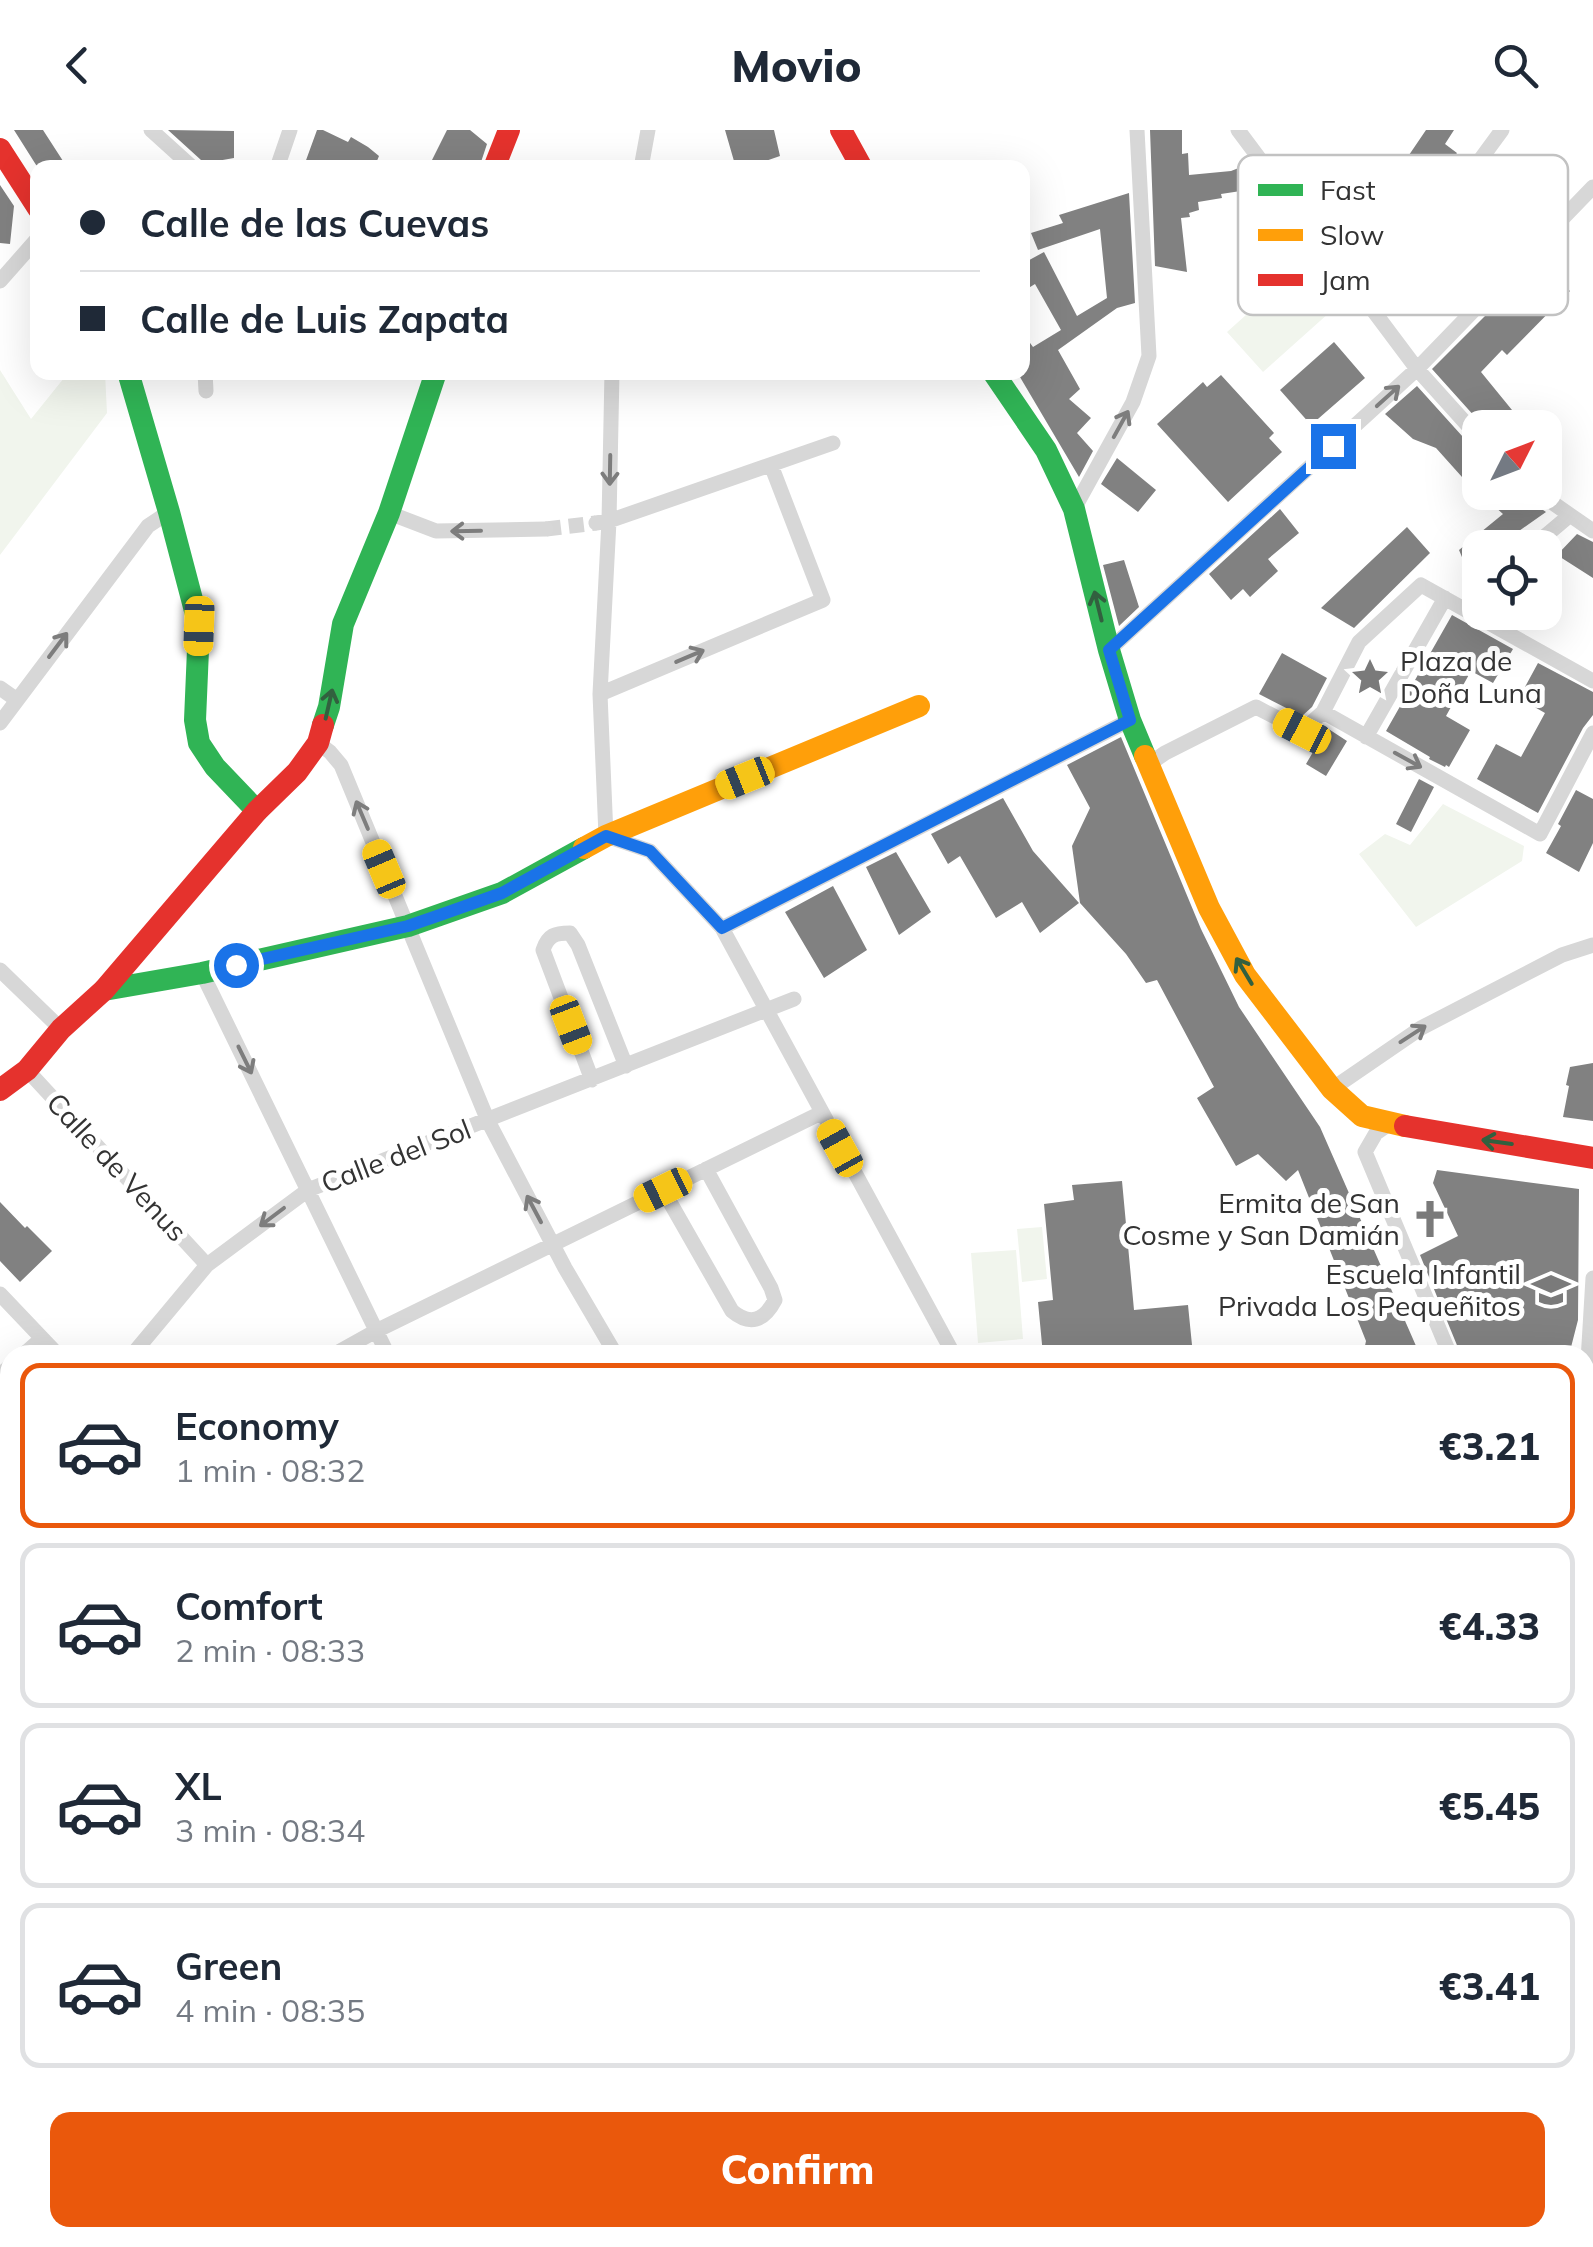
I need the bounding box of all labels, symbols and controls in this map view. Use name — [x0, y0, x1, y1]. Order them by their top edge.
text: Movio — [731, 37, 862, 93]
icon: back — [50, 38, 105, 93]
icon: search — [1488, 38, 1543, 93]
legend — [1238, 155, 1568, 315]
text: Fast — [1320, 172, 1376, 207]
text: Calle de las Cuevas — [140, 199, 489, 247]
text: Slow — [1320, 217, 1384, 252]
text: Jam — [1320, 262, 1371, 297]
text: Calle de Luis Zapata — [140, 295, 509, 343]
one-way arrow — [1375, 384, 1400, 407]
one-way arrow — [1111, 410, 1131, 439]
north arrow — [1462, 410, 1562, 510]
map controls — [1462, 410, 1562, 630]
route end — [1311, 424, 1356, 469]
one-way arrow — [601, 453, 620, 485]
one-way arrow — [450, 521, 482, 540]
button: locate — [1462, 530, 1562, 630]
one-way arrow — [1087, 591, 1106, 622]
car — [183, 595, 215, 657]
one-way arrow — [48, 632, 69, 659]
place label: Plaza de Doña Luna — [1400, 643, 1542, 710]
one-way arrow — [674, 646, 705, 664]
place icon: Plaza de Doña Luna — [1349, 656, 1391, 698]
one-way arrow — [320, 689, 339, 721]
car — [1268, 704, 1336, 758]
one-way arrow — [1393, 751, 1422, 771]
car — [712, 753, 778, 803]
one-way arrow — [352, 800, 370, 831]
car — [358, 836, 410, 902]
route start — [214, 943, 259, 988]
one-way arrow — [1234, 957, 1254, 986]
car — [546, 992, 596, 1058]
one-way arrow — [1398, 1024, 1426, 1045]
one-way arrow — [236, 1045, 255, 1074]
street label: Calle de Venus — [40, 1085, 195, 1248]
street label: Calle del Sol — [316, 1111, 476, 1200]
car — [812, 1114, 868, 1182]
one-way arrow — [1481, 1132, 1514, 1150]
car — [629, 1163, 697, 1217]
place label: Ermita de San Cosme y San Damián — [1123, 1185, 1400, 1252]
one-way arrow — [524, 1195, 543, 1225]
church icon: Ermita de San Cosme y San Damián — [1409, 1198, 1451, 1240]
one-way arrow — [259, 1206, 286, 1227]
place label: Escuela Infantil Privada Los Pequeñitos — [1218, 1256, 1521, 1323]
school or university icon: Escuela Infantil Privada Los Pequeñitos — [1530, 1269, 1572, 1311]
icon: car — [55, 1401, 145, 1491]
text: Economy — [175, 1402, 339, 1450]
text: €3.21 — [1439, 1422, 1540, 1470]
text: 1 min · 08:32 — [175, 1450, 365, 1490]
icon: car — [55, 1581, 145, 1671]
text: Comfort — [175, 1582, 323, 1630]
text: €4.33 — [1439, 1602, 1540, 1650]
text: 2 min · 08:33 — [175, 1630, 365, 1670]
icon: car — [55, 1761, 145, 1851]
text: XL — [175, 1762, 222, 1810]
text: €5.45 — [1439, 1782, 1540, 1830]
text: 3 min · 08:34 — [175, 1810, 365, 1850]
icon: car — [55, 1941, 145, 2031]
text: Green — [175, 1942, 282, 1990]
text: €3.41 — [1439, 1962, 1540, 2010]
text: 4 min · 08:35 — [175, 1990, 365, 2030]
button: Confirm — [50, 2112, 1545, 2227]

